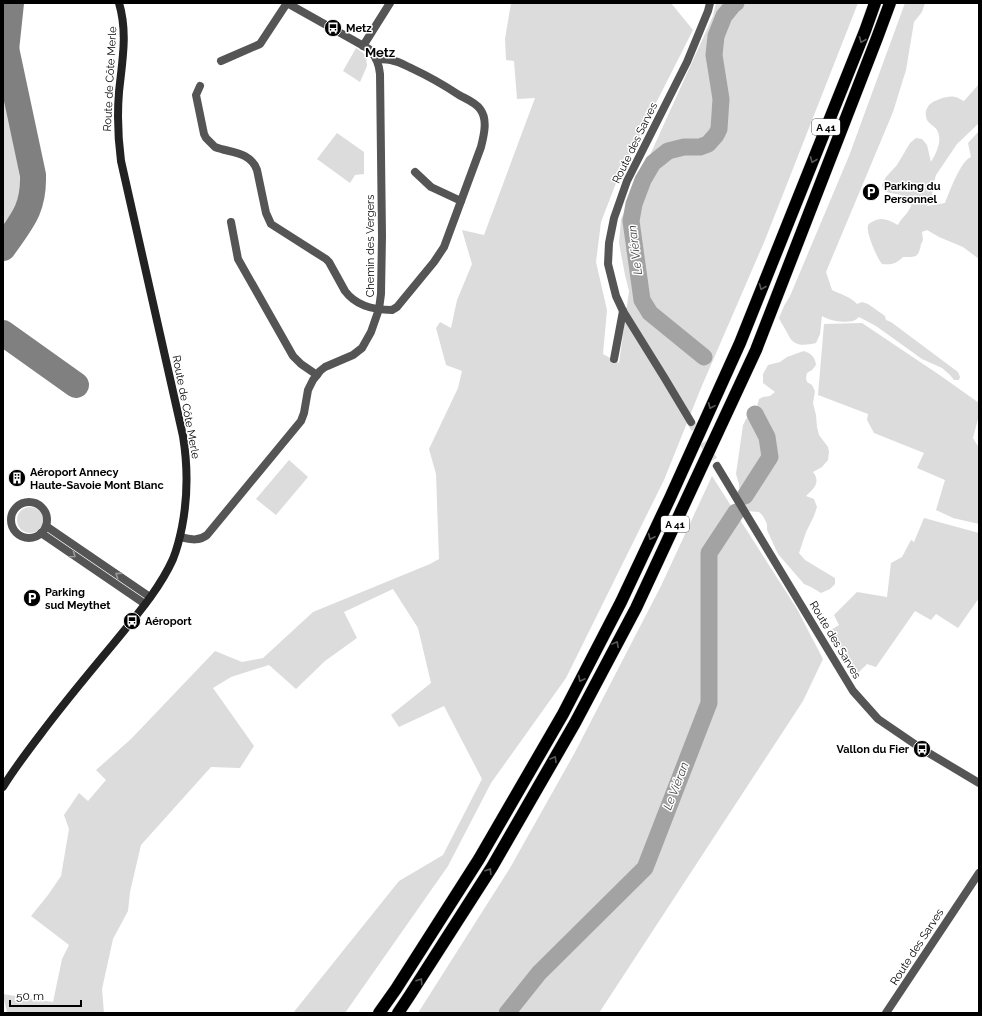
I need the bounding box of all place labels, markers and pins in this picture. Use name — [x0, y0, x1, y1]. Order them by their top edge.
bus stop icon: Metz — [323, 18, 343, 38]
place label: Metz — [346, 22, 372, 35]
place label: Parking du Personnel — [884, 180, 941, 206]
parking icon: Parking du Personnel — [861, 182, 881, 202]
place label: Aéroport Annecy Haute-Savoie Mont Blanc — [30, 466, 164, 492]
building icon: Aéroport Annecy Haute-Savoie Mont Blanc — [7, 468, 27, 488]
place label: Parking sud Meythet — [45, 586, 111, 612]
parking icon: Parking sud Meythet — [22, 588, 42, 608]
bus stop icon: Aéroport — [122, 611, 142, 631]
place label: Aéroport — [145, 615, 193, 628]
bus stop icon: Vallon du Fier — [912, 739, 932, 759]
place label: Vallon du Fier — [836, 743, 910, 756]

